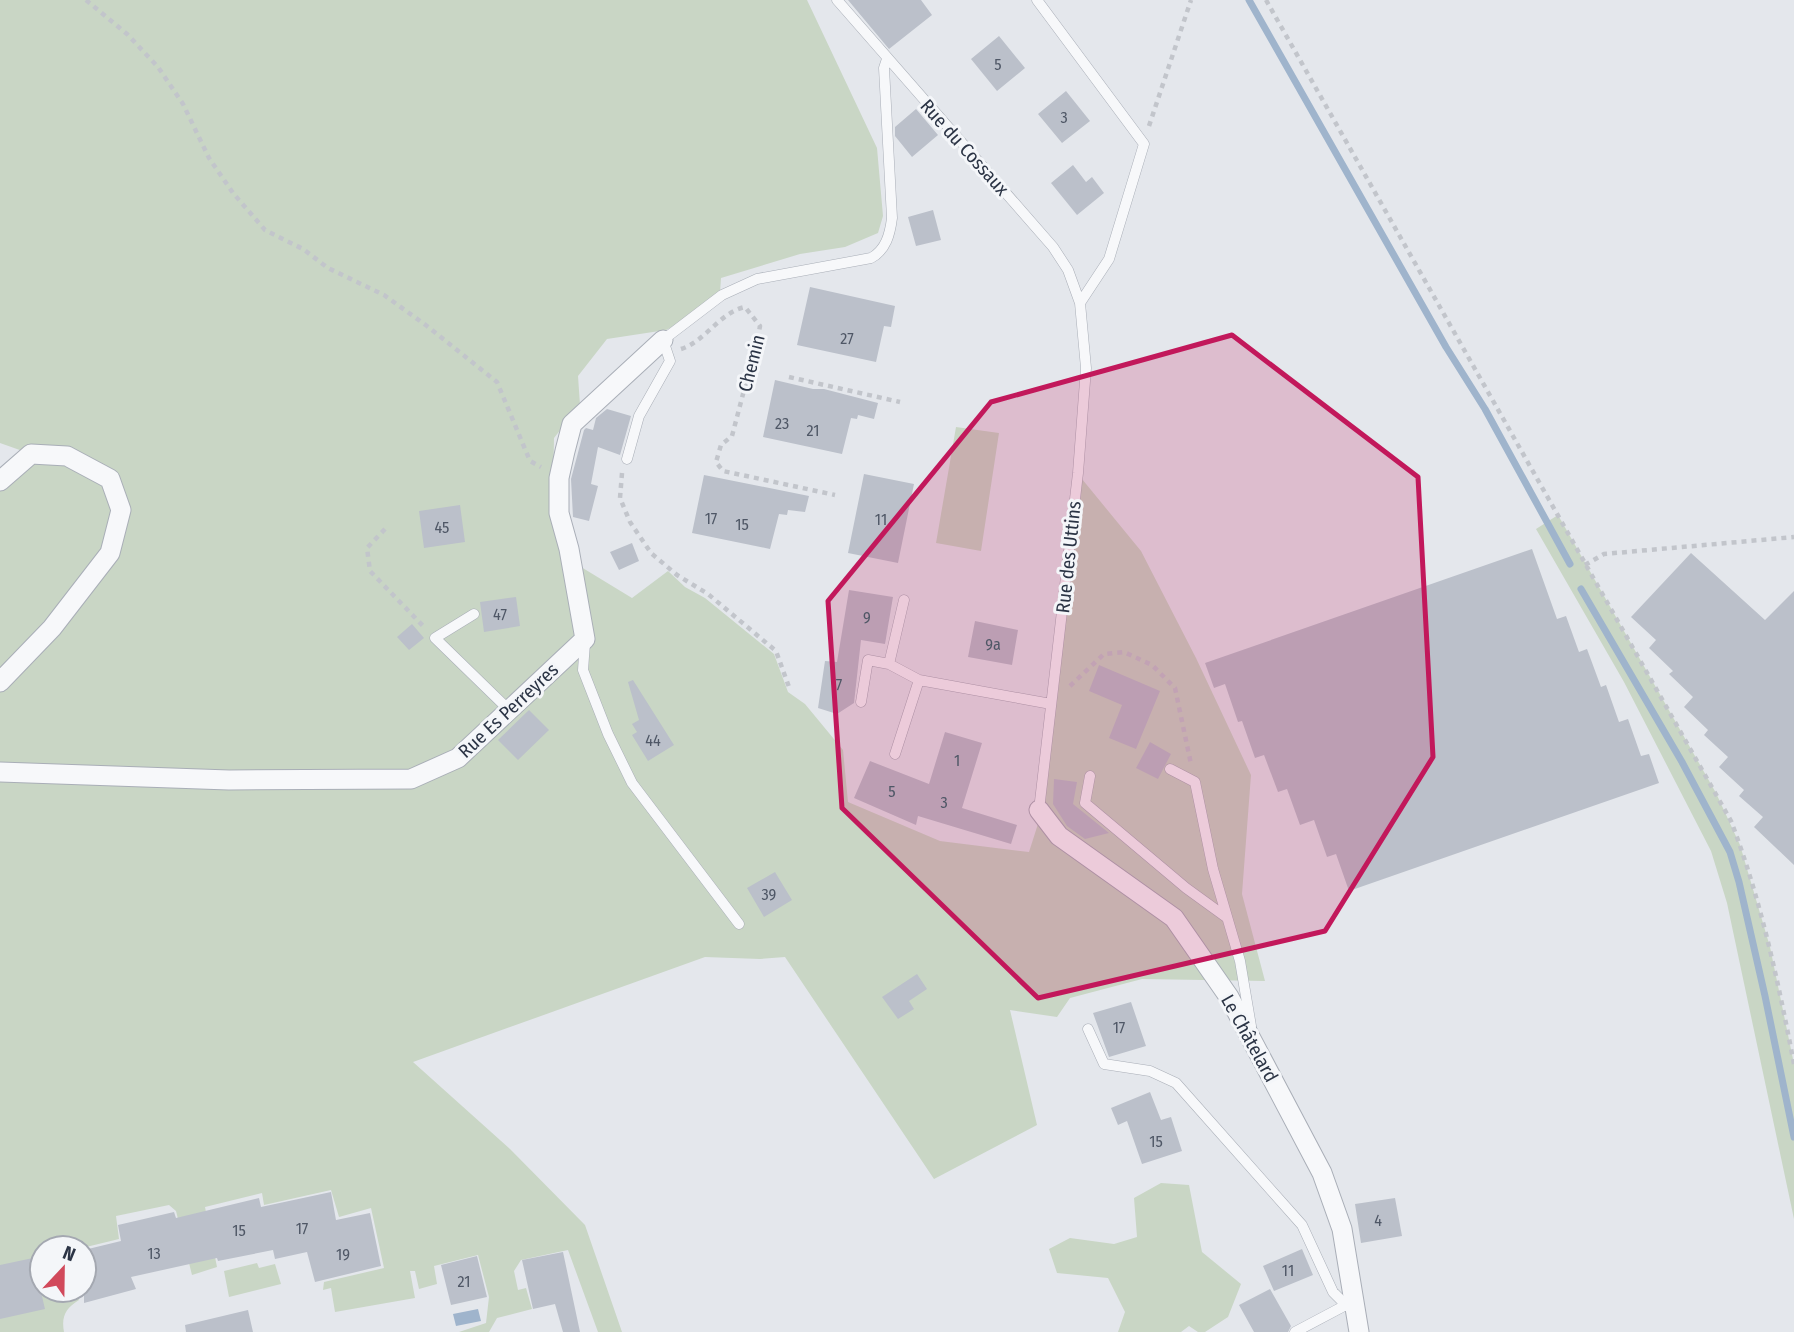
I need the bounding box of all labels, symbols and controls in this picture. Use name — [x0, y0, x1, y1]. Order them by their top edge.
house number: 5 — [994, 55, 1002, 74]
street label: Rue du Cossaux — [915, 95, 1014, 201]
house number: 3 — [1060, 108, 1068, 127]
house number: 27 — [840, 329, 854, 348]
street label: Chemin — [733, 332, 770, 394]
house number: 23 — [775, 414, 789, 433]
house number: 21 — [807, 421, 819, 440]
street label: Rue des Uttins — [1051, 500, 1086, 614]
house number: 17 — [705, 509, 718, 528]
house number: 11 — [875, 510, 887, 529]
house number: 15 — [735, 515, 749, 534]
house number: 45 — [435, 518, 449, 537]
house number: 47 — [493, 605, 507, 624]
house number: 9 — [863, 608, 871, 627]
house number: 9a — [985, 635, 1001, 654]
street label: Rue Es Perreyres — [454, 658, 563, 763]
house number: 7 — [836, 675, 843, 694]
house number: 44 — [645, 731, 661, 750]
house number: 1 — [954, 751, 960, 770]
house number: 5 — [888, 782, 896, 801]
house number: 3 — [940, 793, 948, 812]
house number: 39 — [762, 885, 777, 904]
street label: Le Châtelard — [1216, 990, 1283, 1086]
house number: 17 — [1113, 1018, 1126, 1037]
house number: 15 — [1149, 1132, 1163, 1151]
house number: 4 — [1374, 1211, 1382, 1230]
house number: 17 — [296, 1219, 309, 1238]
house number: 15 — [232, 1221, 246, 1240]
north arrow — [28, 1234, 98, 1304]
text: N — [60, 1241, 79, 1266]
house number: 13 — [147, 1244, 161, 1263]
house number: 19 — [336, 1245, 350, 1264]
house number: 11 — [1282, 1261, 1294, 1280]
house number: 21 — [458, 1272, 470, 1291]

